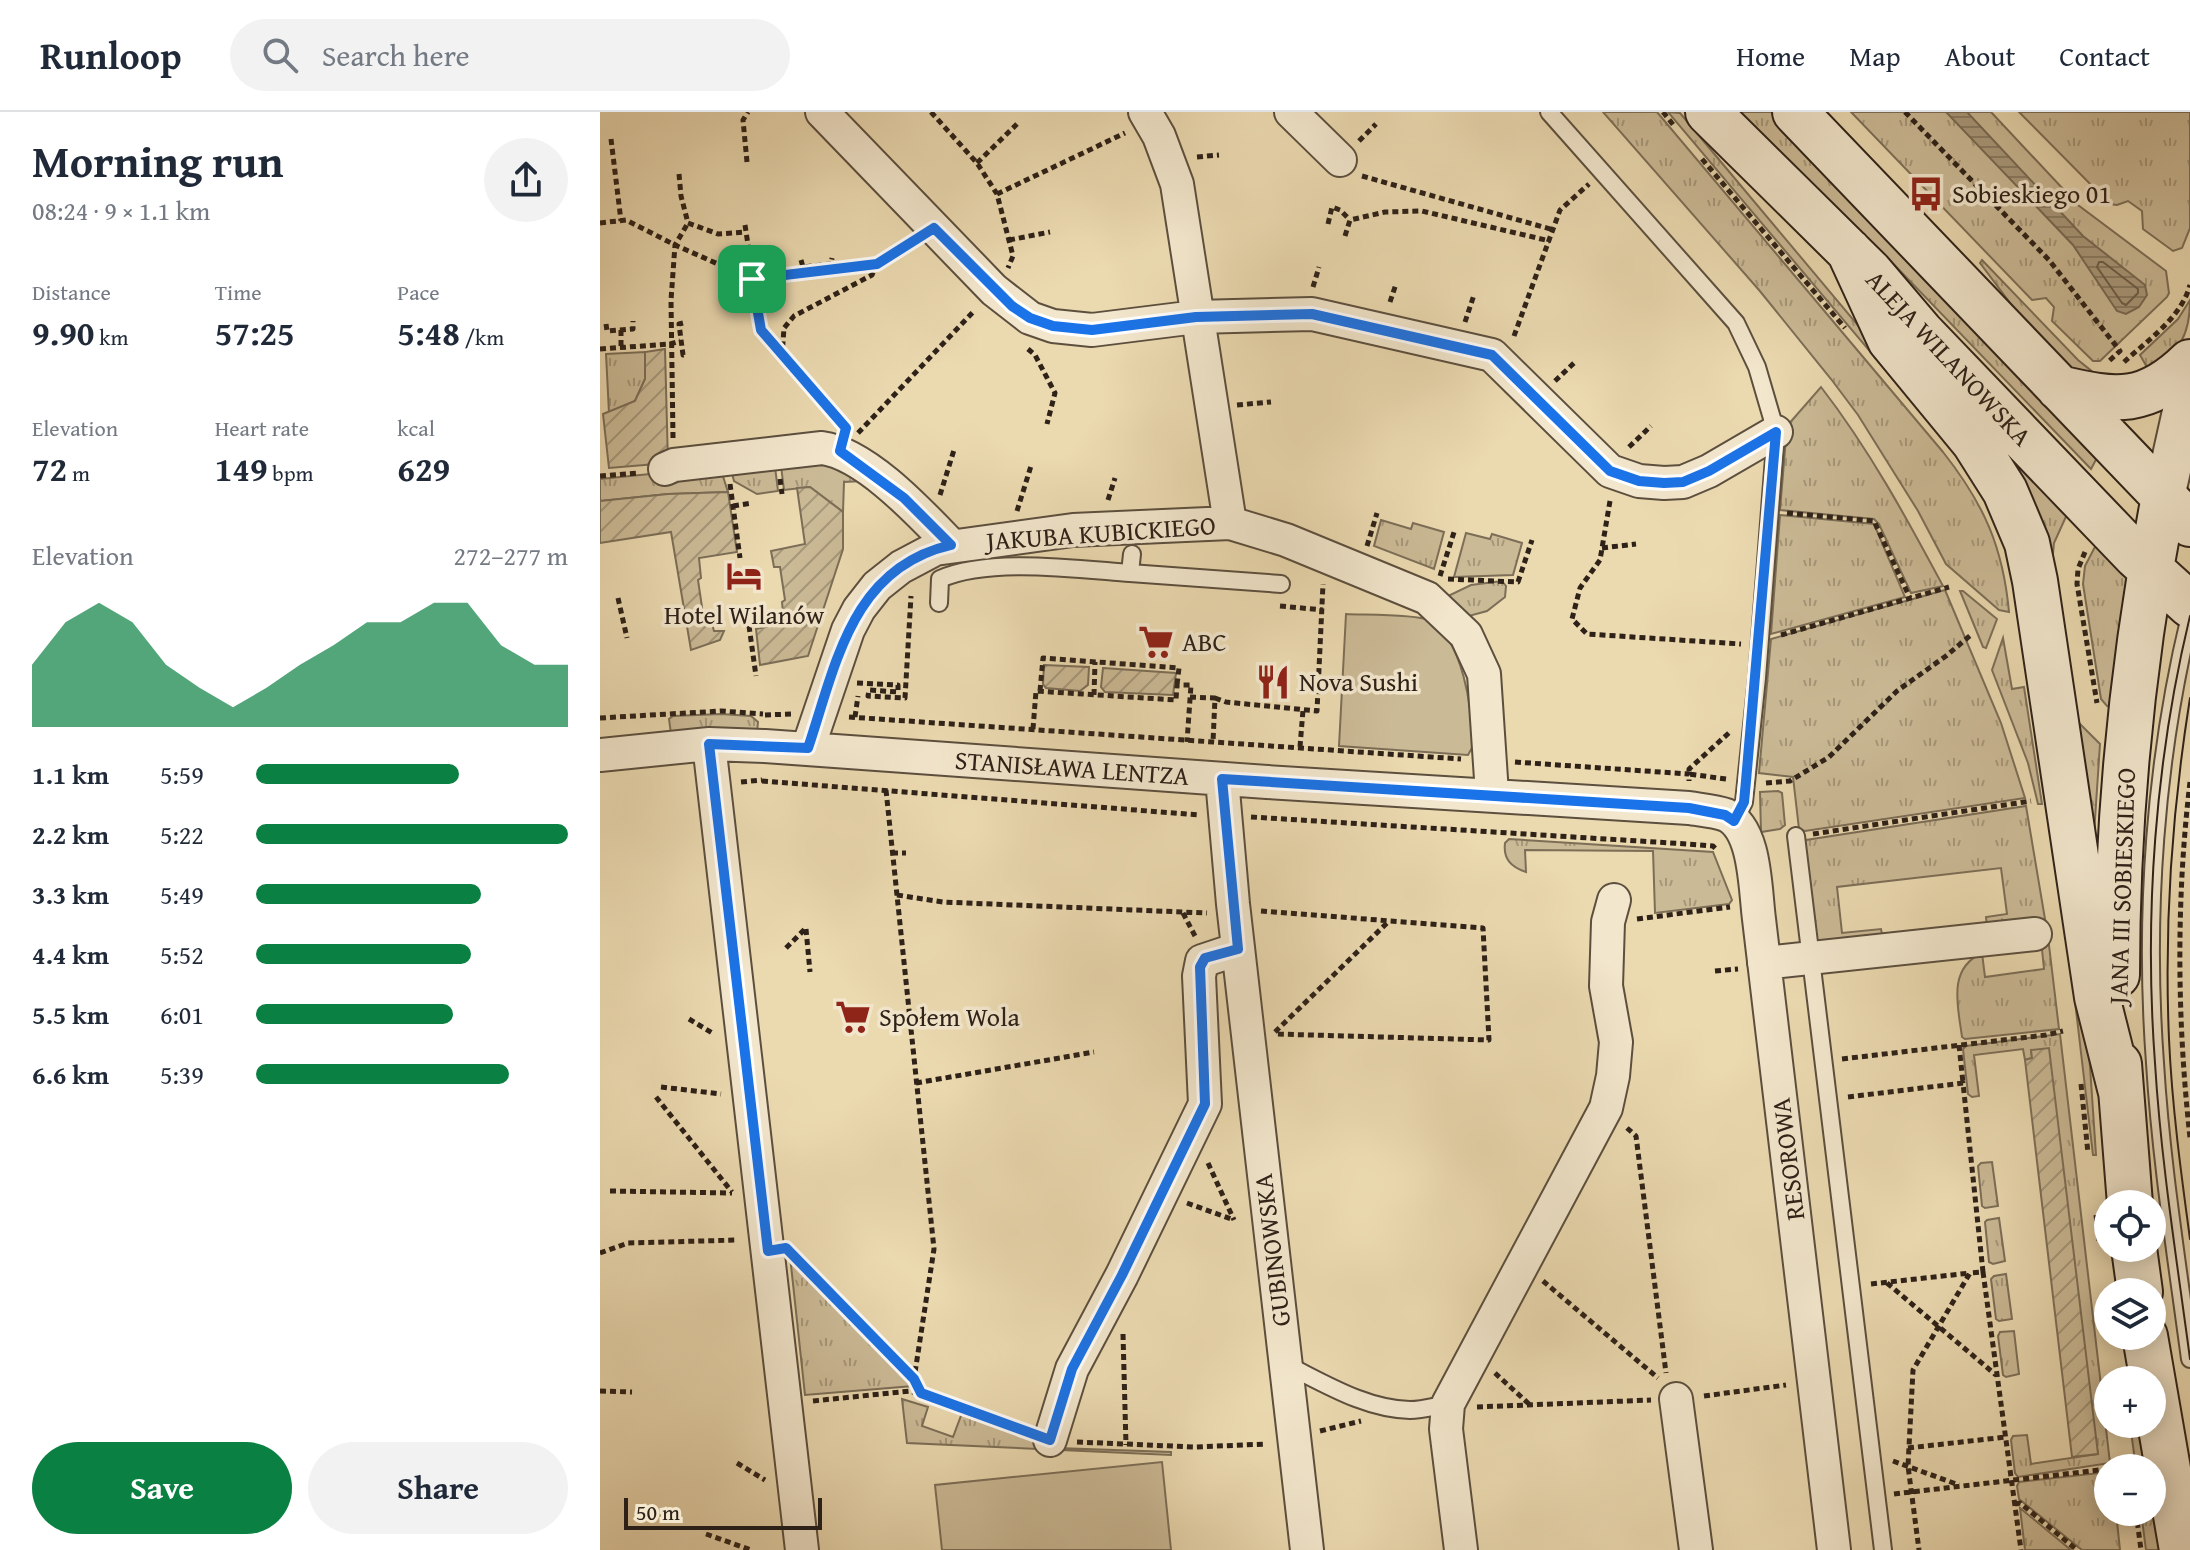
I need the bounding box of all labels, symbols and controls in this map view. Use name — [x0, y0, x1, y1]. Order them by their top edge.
search box — [230, 19, 790, 91]
text: Runloop — [40, 27, 182, 83]
icon: search — [258, 33, 302, 77]
text: Search here — [322, 33, 470, 77]
text: Home — [1736, 35, 1805, 76]
text: Map — [1849, 35, 1901, 76]
text: About — [1945, 35, 2015, 76]
text: Contact — [2059, 35, 2150, 76]
text: Morning run — [32, 129, 283, 193]
button: share — [484, 138, 568, 222]
place label: Sobieskiego 01 — [1952, 174, 2111, 213]
bus stop icon: Sobieskiego 01 — [1907, 175, 1945, 213]
text: 08:24 · 9 × 1.1 km — [32, 191, 210, 230]
pin — [718, 245, 786, 313]
icon: arrive — [730, 257, 774, 301]
street label: ALEJA WILANOWSKA — [1857, 261, 2042, 455]
text: Distance — [32, 276, 111, 308]
text: Time — [215, 276, 261, 308]
text: Pace — [397, 276, 440, 308]
text: 9.90 — [32, 308, 94, 357]
text: 57:25 — [215, 308, 295, 357]
text: 5:48 — [397, 308, 460, 357]
text: km — [94, 321, 128, 353]
text: /km — [460, 321, 504, 353]
text: Elevation — [32, 412, 118, 444]
text: Heart rate — [215, 412, 309, 444]
text: kcal — [397, 412, 435, 444]
text: 72 — [32, 444, 67, 493]
text: 149 — [215, 444, 268, 493]
text: 629 — [397, 444, 450, 493]
text: m — [67, 457, 90, 489]
text: bpm — [268, 457, 314, 489]
street label: JAKUBA KUBICKIEGO — [982, 505, 1217, 560]
text: Elevation — [32, 536, 134, 575]
text: 272–277 m — [454, 536, 568, 575]
hotel icon: Hotel Wilanów — [725, 557, 763, 595]
place label: Hotel Wilanów — [664, 595, 825, 634]
place label: ABC — [1182, 622, 1227, 661]
supermarket icon: ABC — [1137, 623, 1175, 661]
place label: Nova Sushi — [1299, 662, 1418, 701]
restaurant icon: Nova Sushi — [1254, 663, 1292, 701]
street label: STANISŁAWA LENTZA — [954, 740, 1191, 795]
text: 1.1 km — [32, 755, 109, 794]
text: 5:59 — [160, 755, 204, 794]
street label: JANA III SOBIESKIEGO — [2098, 767, 2145, 1008]
text: 2.2 km — [32, 815, 109, 854]
text: 5:22 — [160, 815, 204, 854]
text: 3.3 km — [32, 875, 109, 914]
text: 5:49 — [160, 875, 204, 914]
text: 4.4 km — [32, 935, 109, 974]
text: 5:52 — [160, 935, 204, 974]
text: 5.5 km — [32, 995, 109, 1034]
text: 6:01 — [160, 995, 204, 1034]
place label: Społem Wola — [879, 997, 1020, 1036]
supermarket icon: Społem Wola — [834, 998, 872, 1036]
text: 6.6 km — [32, 1055, 109, 1094]
text: 5:39 — [160, 1055, 204, 1094]
street label: RESOROWA — [1761, 1095, 1814, 1223]
street label: GUBINOWSKA — [1243, 1171, 1300, 1329]
map controls — [2094, 1190, 2166, 1526]
button: locate — [2094, 1190, 2166, 1262]
button: layers — [2094, 1278, 2166, 1350]
button: + — [2094, 1366, 2166, 1438]
button: Save — [32, 1442, 292, 1534]
button: Share — [308, 1442, 568, 1534]
button: − — [2094, 1454, 2166, 1526]
scale bar — [624, 1494, 822, 1530]
text: 50 m — [636, 1496, 680, 1528]

